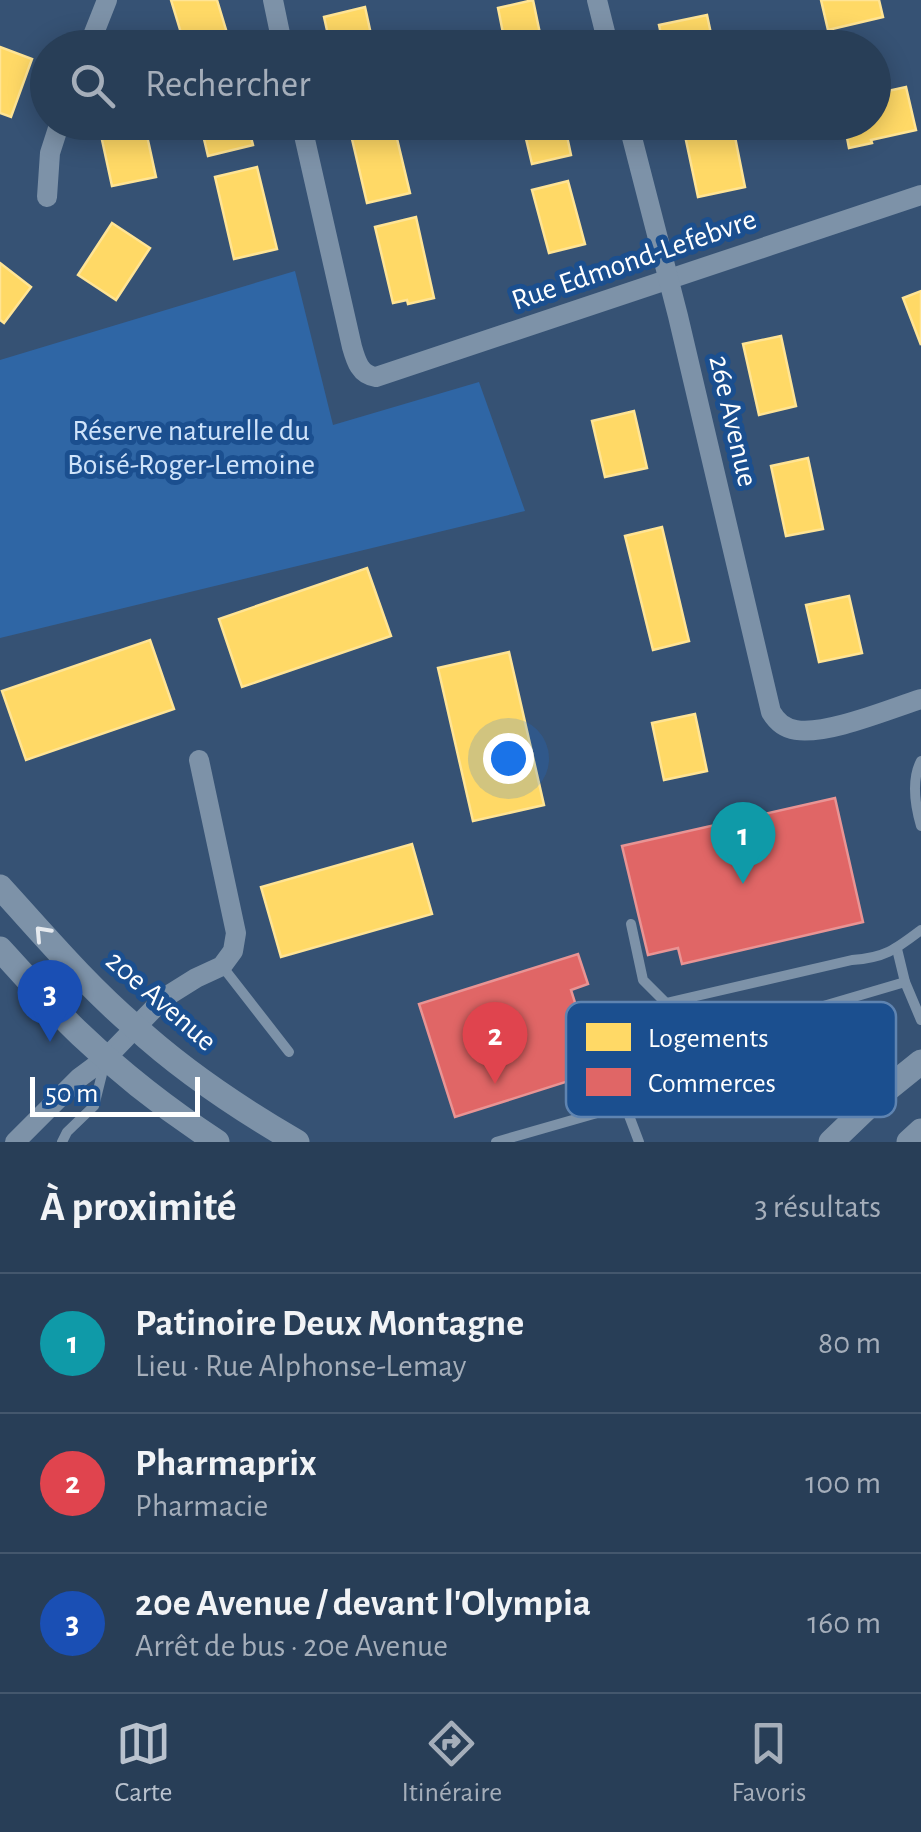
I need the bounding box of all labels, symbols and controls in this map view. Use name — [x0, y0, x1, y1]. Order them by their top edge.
search box — [30, 30, 891, 140]
icon: search — [65, 58, 120, 113]
text: Rechercher — [145, 66, 311, 104]
street label: Rue Edmond-Lefebvre — [508, 204, 760, 316]
street label: 26e Avenue — [703, 352, 763, 490]
park label: Réserve naturelle du Boisé-Roger-Lemoine — [67, 416, 315, 480]
your location — [483, 733, 534, 784]
pin: 1 — [710, 802, 776, 884]
one-way arrow — [36, 926, 54, 945]
street label: 20e Avenue — [100, 945, 222, 1057]
pin: 3 — [18, 960, 82, 1042]
pin: 2 — [462, 1002, 528, 1084]
legend — [566, 1002, 896, 1117]
text: Logements — [648, 1025, 769, 1053]
text: Commerces — [648, 1070, 776, 1098]
scale bar — [30, 1072, 200, 1116]
text: 50 m — [45, 1080, 99, 1108]
text: À proximité — [40, 1186, 237, 1228]
text: 3 résultats — [754, 1191, 881, 1223]
text: Patinoire Deux Montagne — [135, 1305, 524, 1343]
text: 1 — [67, 1327, 78, 1359]
text: 80 m — [818, 1327, 881, 1359]
text: Lieu · Rue Alphonse-Lemay — [135, 1350, 466, 1382]
text: Pharmaprix — [135, 1445, 317, 1483]
text: 2 — [65, 1467, 80, 1499]
text: 100 m — [805, 1467, 881, 1499]
text: Pharmacie — [135, 1490, 268, 1522]
text: 20e Avenue / devant l'Olympia — [135, 1585, 591, 1623]
text: 3 — [66, 1607, 79, 1639]
text: 160 m — [807, 1607, 881, 1639]
text: Arrêt de bus · 20e Avenue — [135, 1630, 448, 1662]
tab: Carte — [115, 1716, 172, 1810]
tab: Itinéraire — [402, 1716, 502, 1810]
tab: Favoris — [731, 1716, 806, 1810]

